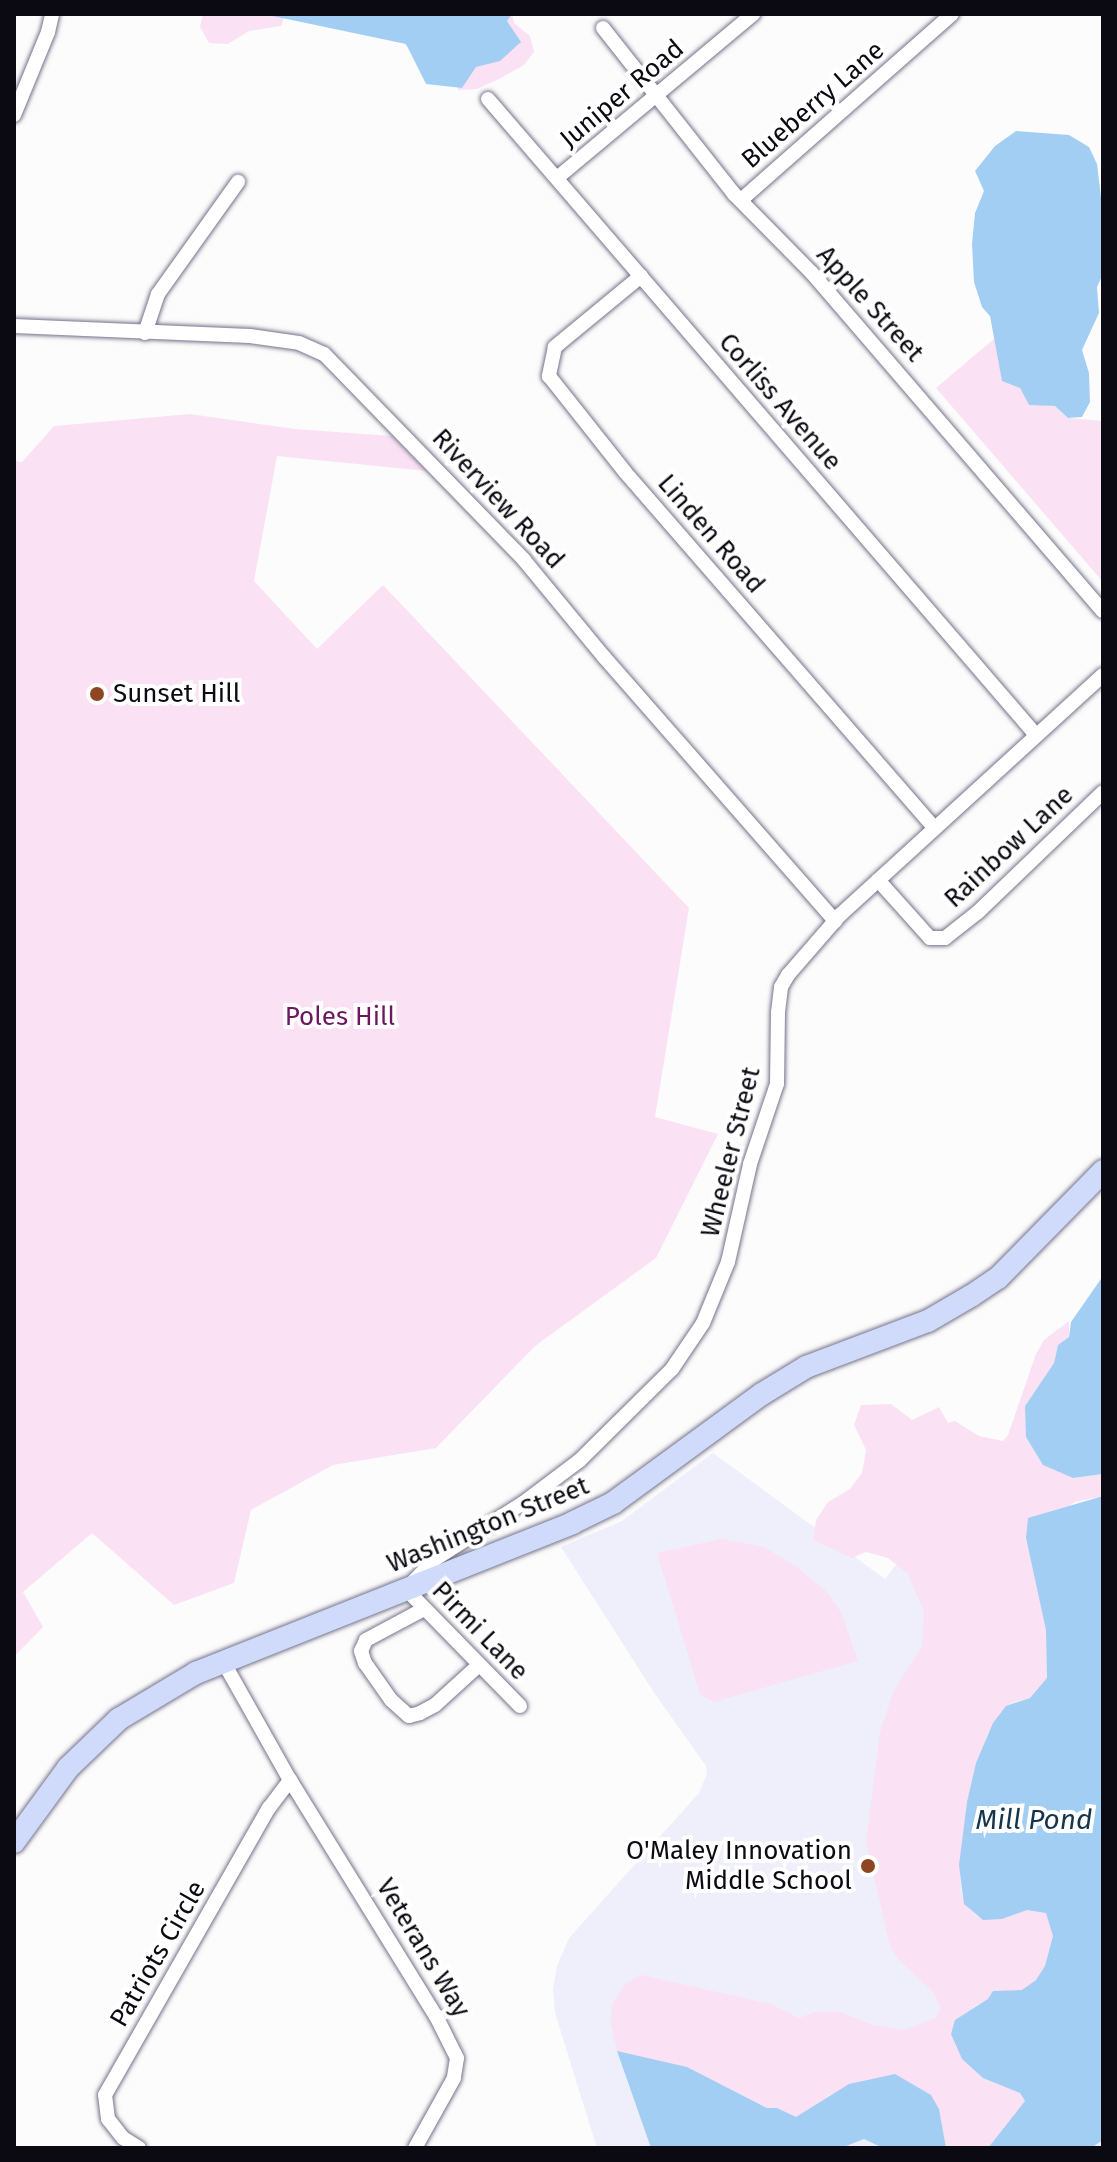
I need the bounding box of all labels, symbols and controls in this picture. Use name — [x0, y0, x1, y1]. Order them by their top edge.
street label: Juniper Road — [554, 33, 690, 155]
street label: Blueberry Lane — [735, 35, 891, 175]
street label: Apple Street — [810, 240, 930, 368]
street label: Corliss Avenue — [712, 327, 848, 477]
street label: Riverview Road — [425, 423, 571, 575]
street label: Linden Road — [651, 468, 771, 600]
place label: Sunset Hill — [113, 678, 240, 710]
marker: Sunset Hill — [88, 685, 106, 703]
street label: Rainbow Lane — [938, 779, 1080, 915]
park label: Poles Hill — [285, 1001, 395, 1033]
street label: Wheeler Street — [695, 1064, 767, 1240]
street label: Washington Street — [383, 1470, 593, 1580]
street label: Pirmi Lane — [425, 1575, 535, 1687]
water label: Mill Pond — [976, 1803, 1092, 1837]
place label: O'Maley Innovation Middle School — [626, 1835, 852, 1896]
marker: O'Maley Innovation Middle School — [859, 1857, 877, 1875]
street label: Veterans Way — [369, 1873, 477, 2023]
street label: Patriots Circle — [104, 1875, 212, 2033]

